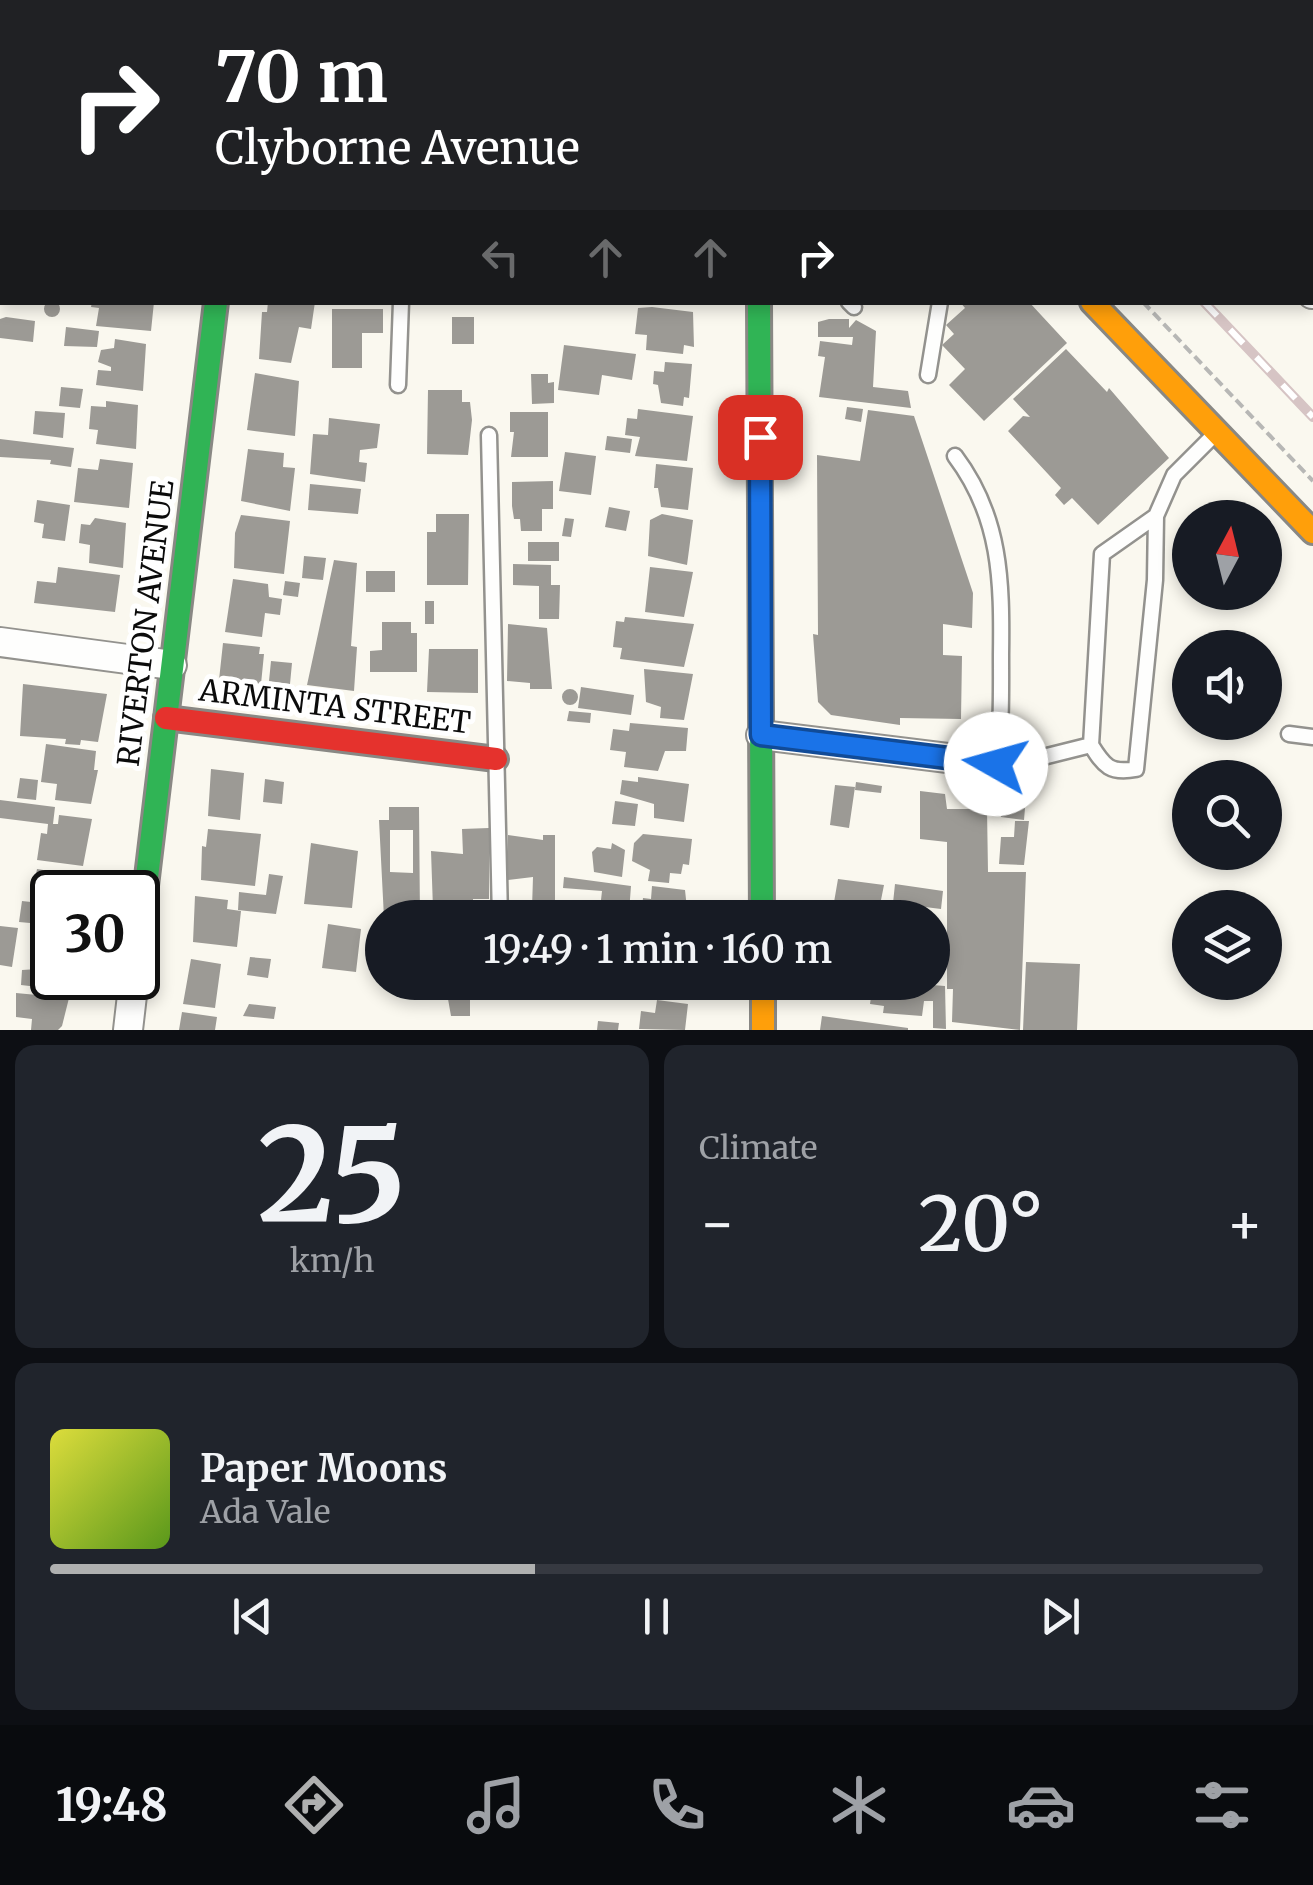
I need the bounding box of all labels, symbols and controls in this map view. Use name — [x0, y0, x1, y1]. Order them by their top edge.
text: 70 m — [215, 33, 388, 121]
icon: right — [50, 40, 180, 170]
text: Clyborne Avenue — [215, 120, 580, 176]
icon: left — [473, 230, 528, 285]
icon: ahead — [578, 230, 633, 285]
icon: ahead — [683, 230, 738, 285]
icon: right — [788, 230, 843, 285]
pin — [718, 395, 803, 480]
icon: arrive — [733, 410, 788, 465]
street label: RIVERTON AVENUE — [109, 478, 181, 768]
north arrow — [1172, 500, 1282, 610]
map controls — [1172, 500, 1282, 1000]
button: sound — [1172, 630, 1282, 740]
street label: ARMINTA STREET — [196, 670, 473, 742]
position arrow — [944, 712, 1048, 816]
button: search — [1172, 760, 1282, 870]
speed limit sign: 30 — [30, 870, 160, 1000]
button: layers — [1172, 890, 1282, 1000]
text: 19:49 · 1 min · 160 m — [483, 926, 832, 973]
text: 25 — [257, 1094, 407, 1257]
text: Climate — [699, 1128, 817, 1168]
text: 20° — [918, 1177, 1044, 1271]
text: − — [699, 1189, 736, 1258]
text: + — [1226, 1189, 1263, 1258]
text: km/h — [290, 1241, 374, 1281]
text: Paper Moons — [200, 1445, 447, 1492]
text: Ada Vale — [200, 1492, 330, 1532]
icon: previous — [225, 1589, 280, 1644]
icon: pause — [629, 1589, 684, 1644]
icon: next — [1033, 1589, 1088, 1644]
icon: directions — [279, 1770, 349, 1840]
icon: music — [461, 1770, 531, 1840]
icon: phone — [642, 1770, 712, 1840]
icon: climate — [824, 1770, 894, 1840]
icon: car — [1006, 1770, 1076, 1840]
icon: filters — [1187, 1770, 1257, 1840]
text: 19:48 — [56, 1777, 168, 1833]

